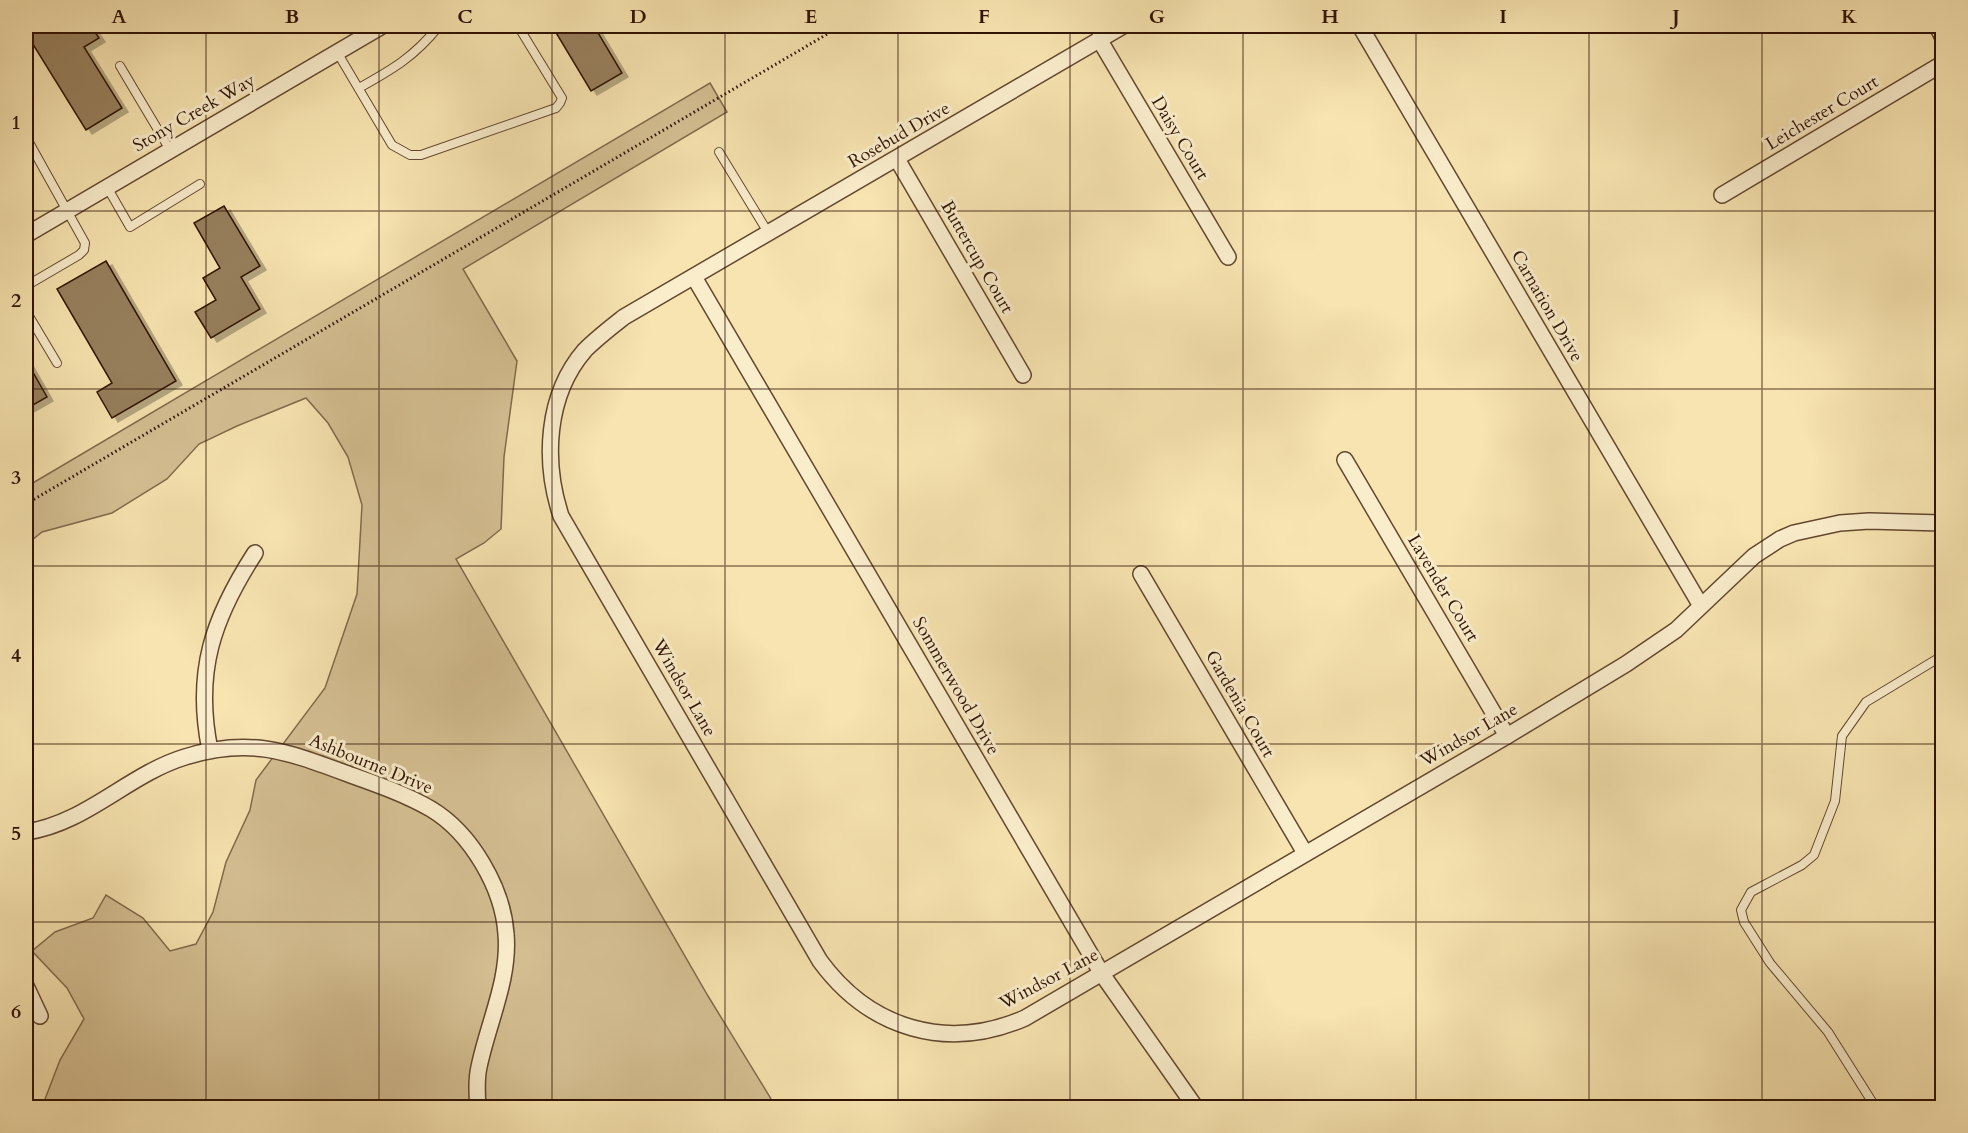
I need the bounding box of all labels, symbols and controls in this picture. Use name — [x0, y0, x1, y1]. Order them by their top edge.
text: A — [111, 3, 127, 30]
text: B — [285, 3, 299, 30]
text: C — [457, 3, 473, 30]
text: D — [629, 3, 647, 30]
text: E — [805, 3, 817, 30]
text: F — [978, 3, 990, 30]
text: G — [1149, 3, 1165, 30]
text: H — [1321, 3, 1339, 30]
text: I — [1499, 3, 1507, 30]
text: J — [1669, 3, 1680, 30]
text: K — [1841, 3, 1858, 30]
street label: Stony Creek Way — [128, 68, 260, 158]
street label: Leichester Court — [1761, 69, 1883, 156]
street label: Daisy Court — [1145, 92, 1215, 185]
street label: Rosebud Drive — [843, 96, 955, 174]
text: 1 — [11, 109, 21, 136]
street label: Buttercup Court — [935, 196, 1020, 318]
street label: Carnation Drive — [1505, 246, 1589, 366]
text: 2 — [11, 287, 21, 314]
text: 3 — [11, 464, 21, 491]
street label: Lavender Court — [1401, 530, 1485, 647]
street label: Sommerwood Drive — [906, 612, 1006, 760]
street label: Windsor Lane — [645, 634, 722, 741]
text: 4 — [11, 642, 21, 669]
street label: Gardenia Court — [1199, 646, 1281, 762]
street label: Windsor Lane — [1415, 697, 1522, 774]
street label: Ashbourne Drive — [305, 728, 437, 800]
text: 5 — [11, 820, 21, 847]
street label: Windsor Lane — [994, 942, 1103, 1016]
text: 6 — [11, 998, 21, 1025]

